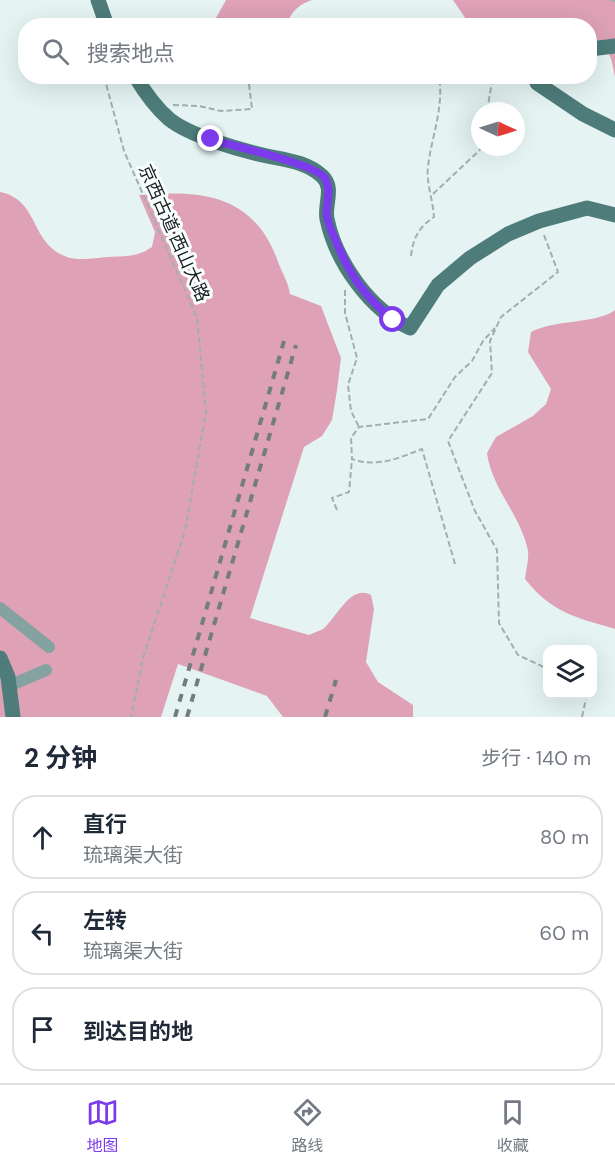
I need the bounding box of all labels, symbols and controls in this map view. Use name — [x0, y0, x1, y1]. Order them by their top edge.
search box — [18, 18, 597, 84]
icon: search — [39, 35, 72, 68]
text: 搜索地点 — [87, 39, 175, 68]
north arrow — [471, 102, 525, 156]
route end — [197, 125, 223, 151]
street label: 京西古道·西山大路 — [133, 161, 215, 305]
route start — [379, 306, 405, 332]
map controls — [543, 645, 597, 699]
button: layers — [543, 645, 597, 699]
text: 2 分钟 — [24, 741, 97, 775]
text: 步行 · 140 m — [481, 745, 591, 771]
text: 直行 — [83, 810, 127, 839]
icon: ahead — [26, 821, 59, 854]
text: 80 m — [540, 824, 589, 850]
text: 琉璃渠大街 — [83, 842, 183, 868]
text: 左转 — [83, 906, 127, 935]
icon: left — [26, 917, 59, 950]
text: 60 m — [540, 920, 589, 946]
text: 琉璃渠大街 — [83, 938, 183, 964]
icon: arrive — [26, 1013, 59, 1046]
text: 到达目的地 — [83, 1017, 193, 1046]
tab: 地图 — [86, 1096, 119, 1156]
tab: 路线 — [291, 1096, 324, 1156]
tab: 收藏 — [496, 1096, 529, 1156]

